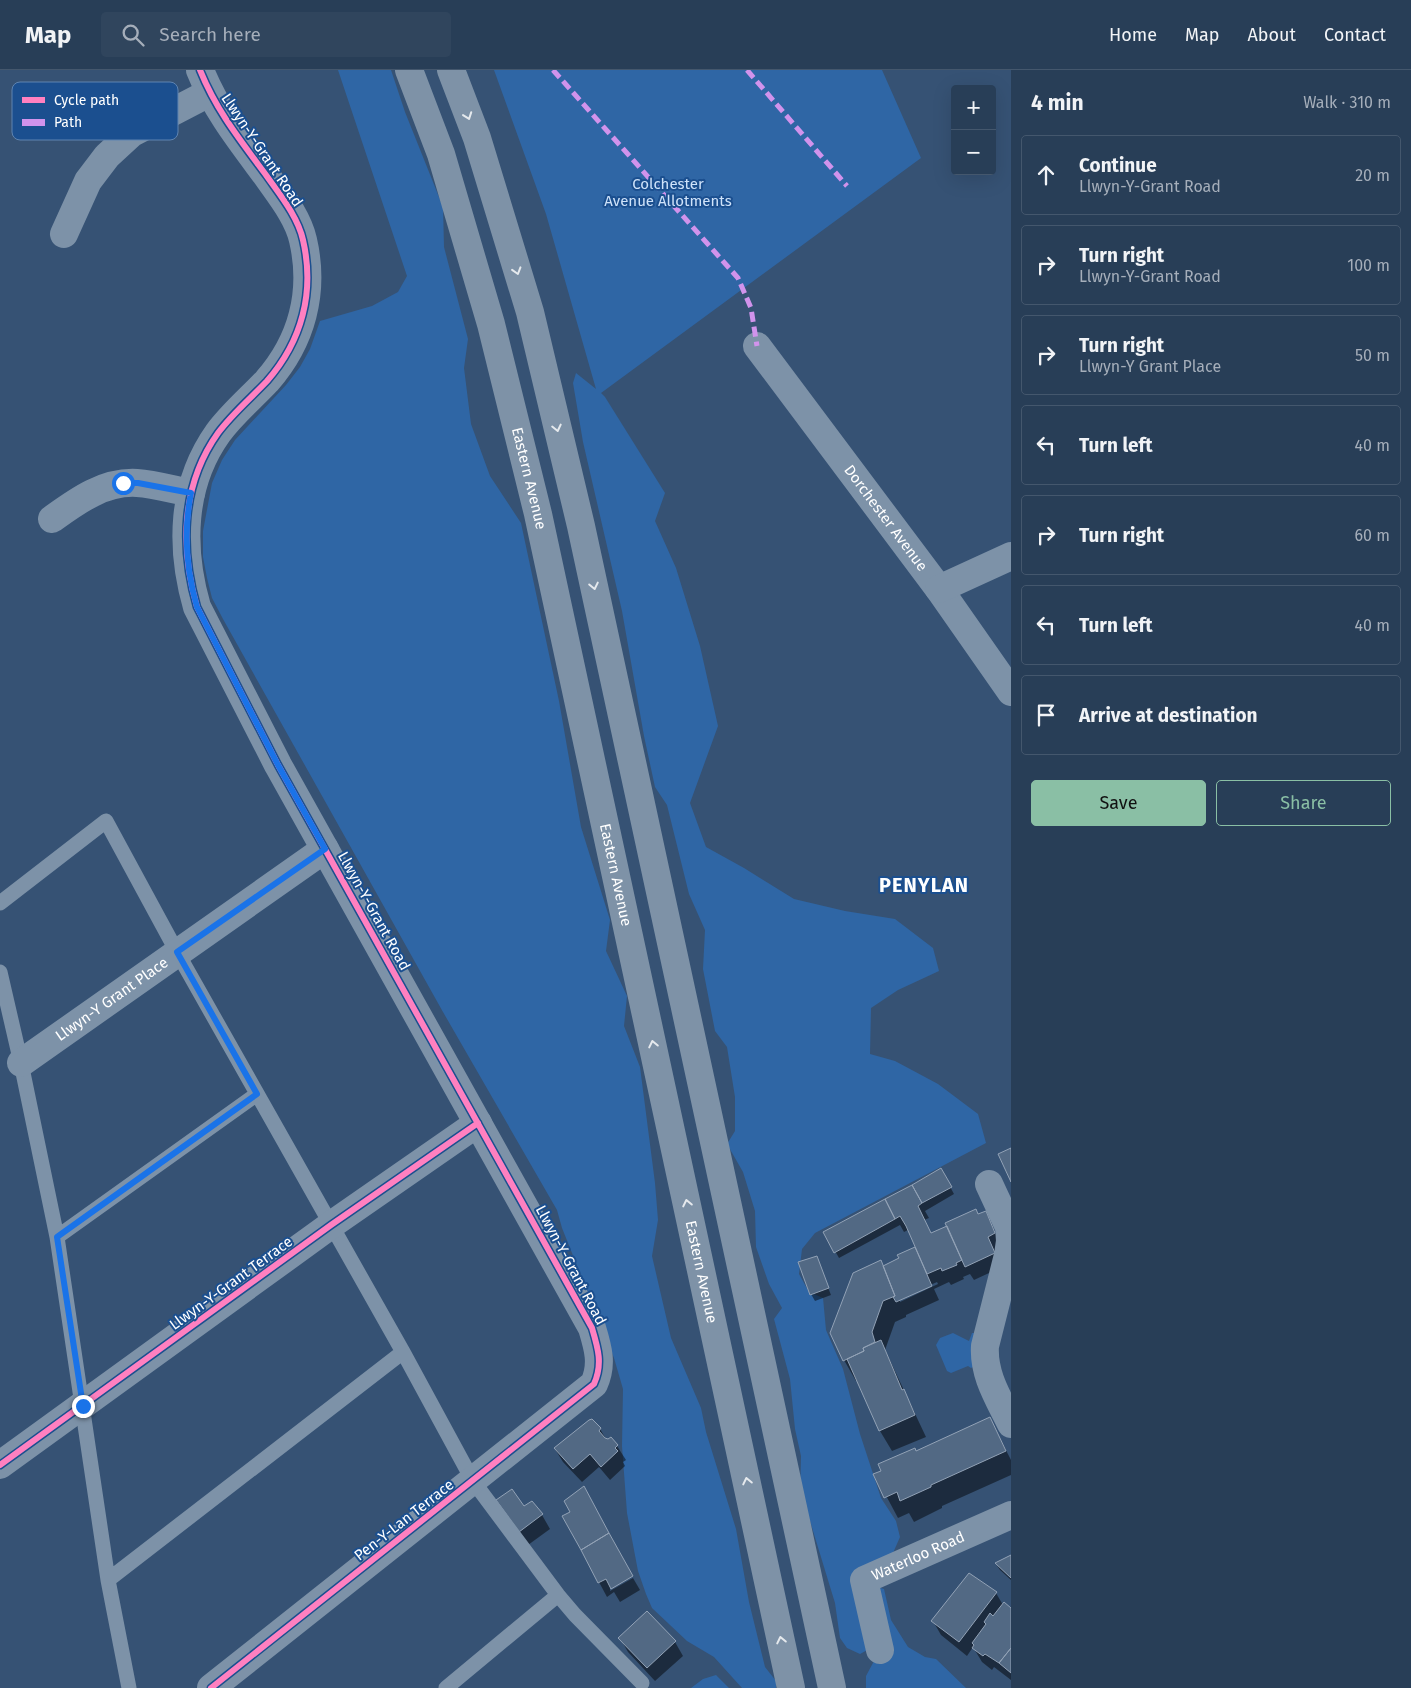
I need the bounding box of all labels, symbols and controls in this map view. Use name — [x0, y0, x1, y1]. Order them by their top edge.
search box — [101, 12, 451, 57]
text: Map — [25, 21, 71, 49]
icon: search — [119, 21, 147, 49]
text: Search here — [159, 23, 261, 46]
text: Home — [1109, 24, 1157, 46]
text: Map — [1185, 24, 1219, 46]
text: About — [1247, 24, 1296, 46]
text: Contact — [1324, 24, 1386, 46]
legend — [12, 82, 178, 140]
map controls — [951, 85, 996, 175]
button: + — [951, 85, 996, 130]
street label: Llwyn-Y-Grant Road — [217, 90, 307, 210]
text: 4 min — [1031, 90, 1084, 116]
text: Cycle path — [54, 92, 119, 109]
text: Walk · 310 m — [1303, 93, 1391, 112]
one-way arrow — [463, 111, 473, 119]
text: Path — [54, 114, 82, 131]
button: − — [951, 130, 996, 175]
text: Continue — [1079, 154, 1157, 177]
icon: ahead — [1032, 161, 1060, 189]
text: 20 m — [1355, 166, 1390, 185]
park label: Colchester Avenue Allotments — [604, 175, 732, 210]
text: Llwyn-Y-Grant Road — [1079, 177, 1221, 196]
text: Turn right — [1079, 244, 1164, 267]
icon: right — [1032, 251, 1060, 279]
text: 100 m — [1347, 256, 1390, 275]
one-way arrow — [512, 266, 522, 274]
text: Llwyn-Y-Grant Road — [1079, 267, 1221, 286]
text: Turn right — [1079, 334, 1164, 357]
icon: right — [1032, 341, 1060, 369]
text: 50 m — [1355, 346, 1390, 365]
text: Llwyn-Y Grant Place — [1079, 357, 1221, 376]
one-way arrow — [551, 424, 562, 433]
street label: Eastern Avenue — [508, 425, 550, 531]
icon: left — [1032, 431, 1060, 459]
text: Turn left — [1079, 434, 1153, 457]
text: 40 m — [1355, 436, 1390, 455]
street label: Dorchester Avenue — [840, 461, 931, 575]
route start — [112, 472, 135, 495]
icon: right — [1032, 521, 1060, 549]
text: Turn right — [1079, 524, 1164, 547]
text: 60 m — [1355, 526, 1390, 545]
one-way arrow — [588, 582, 599, 591]
icon: left — [1032, 611, 1060, 639]
text: Turn left — [1079, 614, 1153, 637]
text: 40 m — [1355, 616, 1390, 635]
icon: arrive — [1032, 701, 1060, 729]
text: Arrive at destination — [1079, 704, 1258, 727]
button: Save — [1031, 780, 1206, 826]
button: Share — [1216, 780, 1391, 826]
street label: Eastern Avenue — [596, 822, 636, 928]
street label: Llwyn-Y-Grant Road — [334, 848, 414, 974]
district label: PENYLAN — [879, 873, 969, 897]
street label: Llwyn-Y Grant Place — [52, 953, 171, 1045]
one-way arrow — [648, 1039, 658, 1048]
one-way arrow — [682, 1198, 693, 1207]
street label: Llwyn-Y-Grant Road — [532, 1202, 610, 1328]
street label: Eastern Avenue — [681, 1219, 721, 1325]
street label: Llwyn-Y-Grant Terrace — [166, 1232, 296, 1334]
route end — [72, 1395, 95, 1418]
street label: Pen-Y-Lan Terrace — [351, 1475, 457, 1565]
one-way arrow — [742, 1477, 752, 1486]
street label: Waterloo Road — [869, 1528, 967, 1584]
one-way arrow — [776, 1636, 786, 1645]

